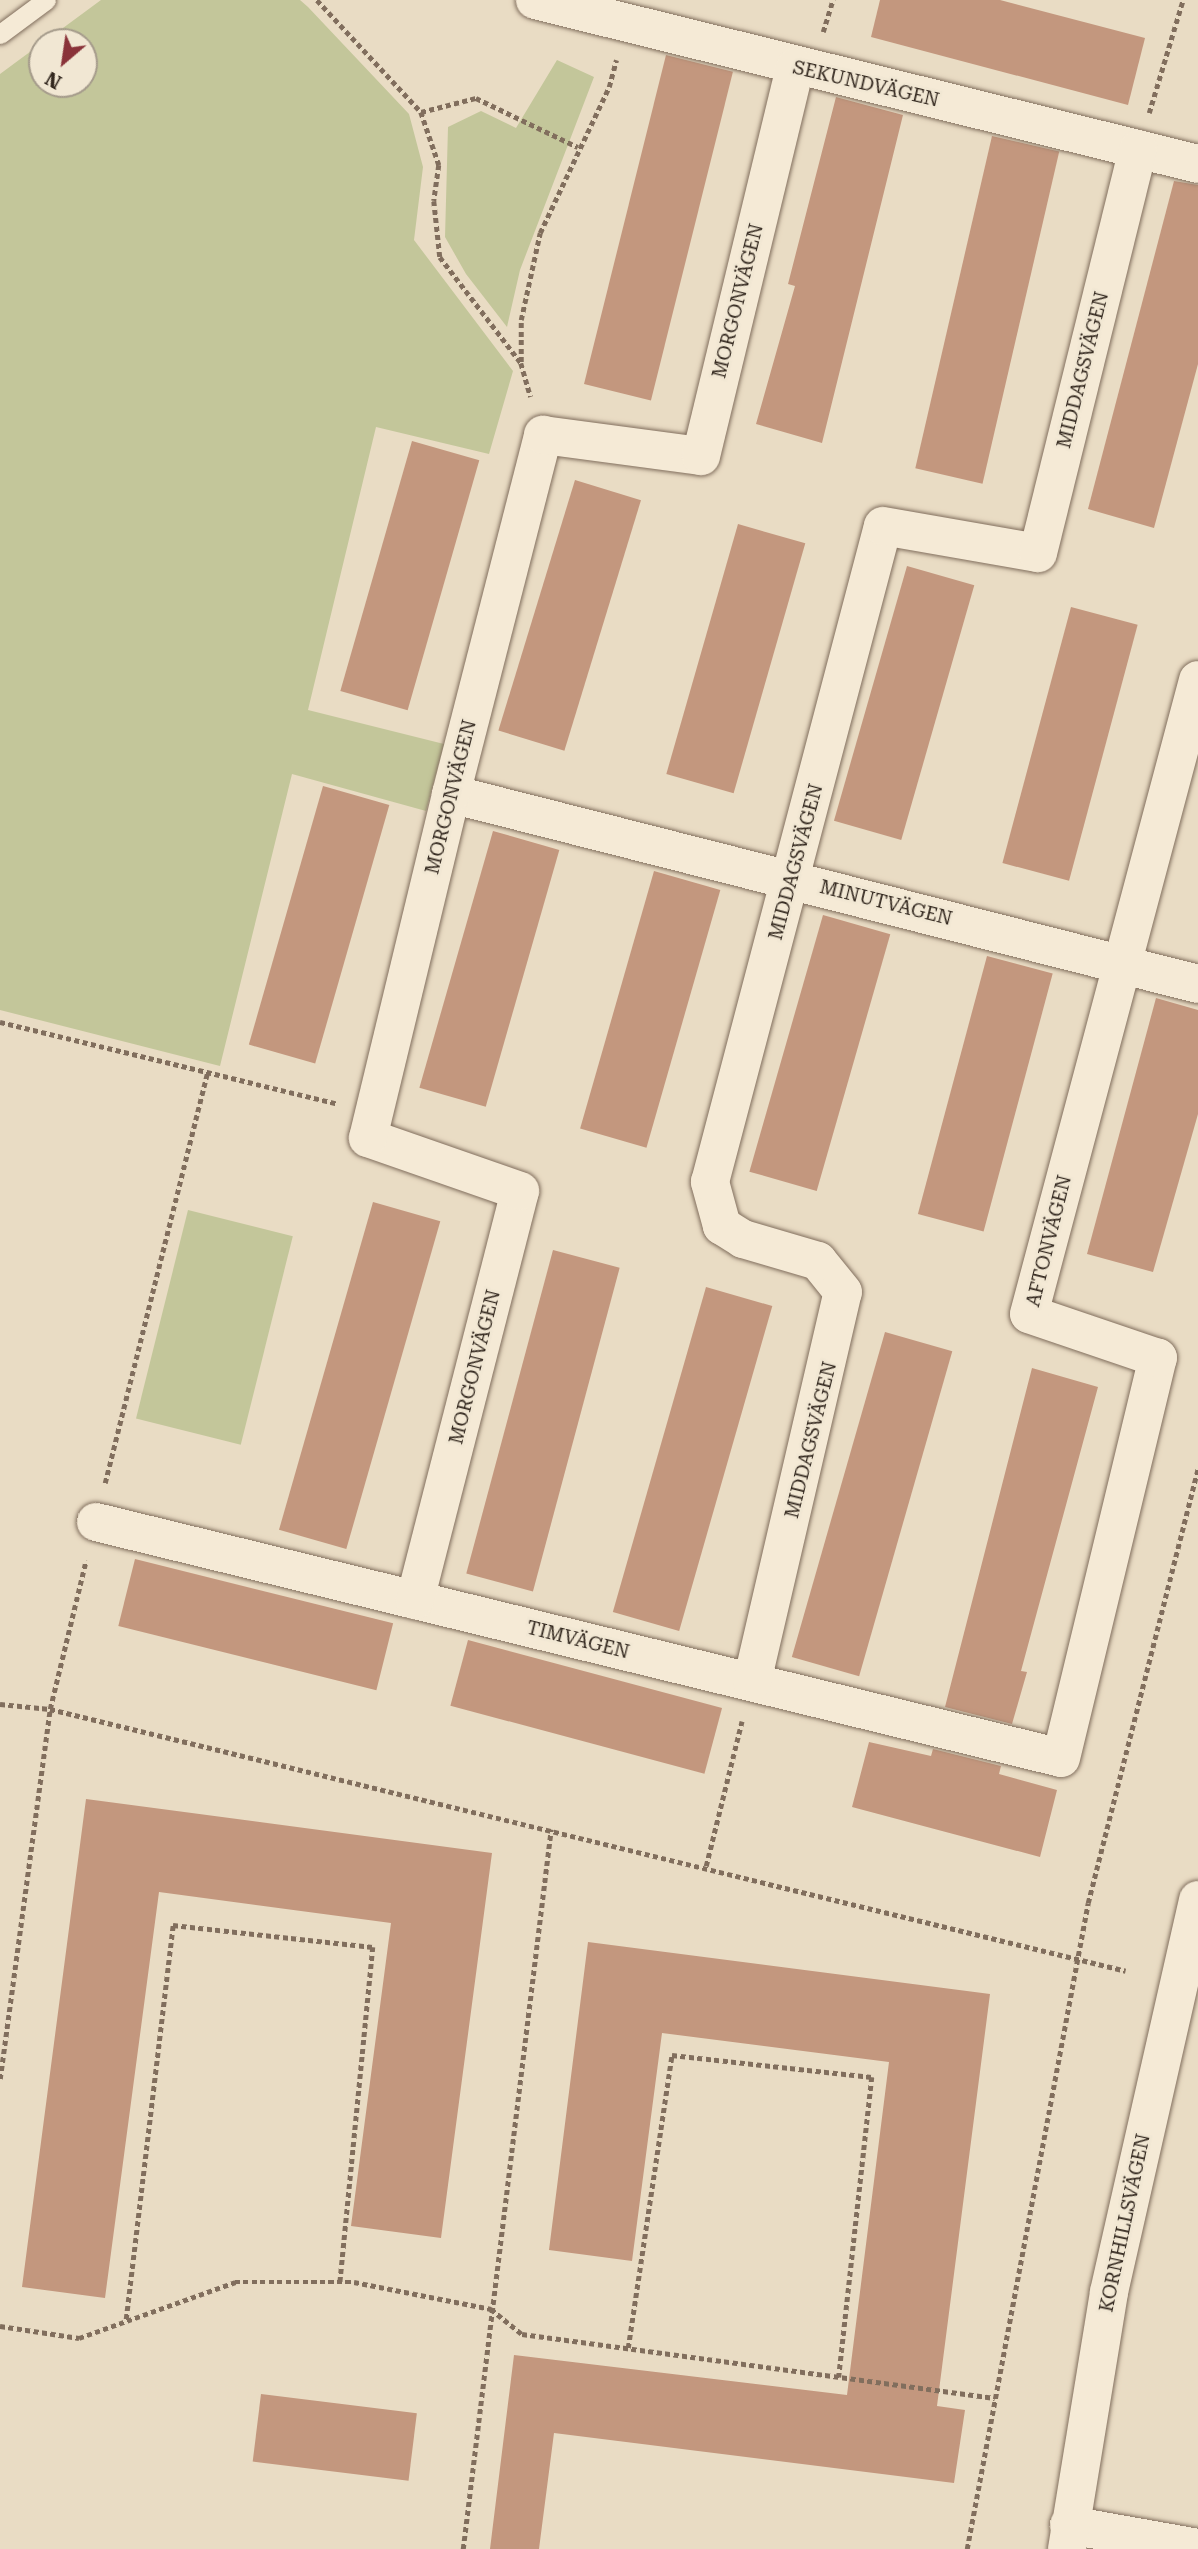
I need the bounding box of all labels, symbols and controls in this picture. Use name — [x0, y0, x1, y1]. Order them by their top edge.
north arrow — [28, 28, 98, 98]
street label: SEKUNDVÄGEN — [791, 56, 941, 112]
text: N — [42, 66, 66, 94]
street label: MORGONVÄGEN — [708, 221, 768, 381]
street label: MIDDAGSVÄGEN — [1053, 289, 1113, 451]
street label: MORGONVÄGEN — [421, 717, 481, 877]
street label: MIDDAGSVÄGEN — [764, 781, 828, 943]
street label: MINUTVÄGEN — [817, 876, 955, 930]
street label: AFTONVÄGEN — [1022, 1173, 1076, 1309]
street label: MORGONVÄGEN — [445, 1287, 505, 1447]
street label: MIDDAGSVÄGEN — [781, 1359, 841, 1521]
street label: TIMVÄGEN — [524, 1616, 632, 1664]
street label: KORNHILLSVÄGEN — [1095, 2132, 1155, 2314]

